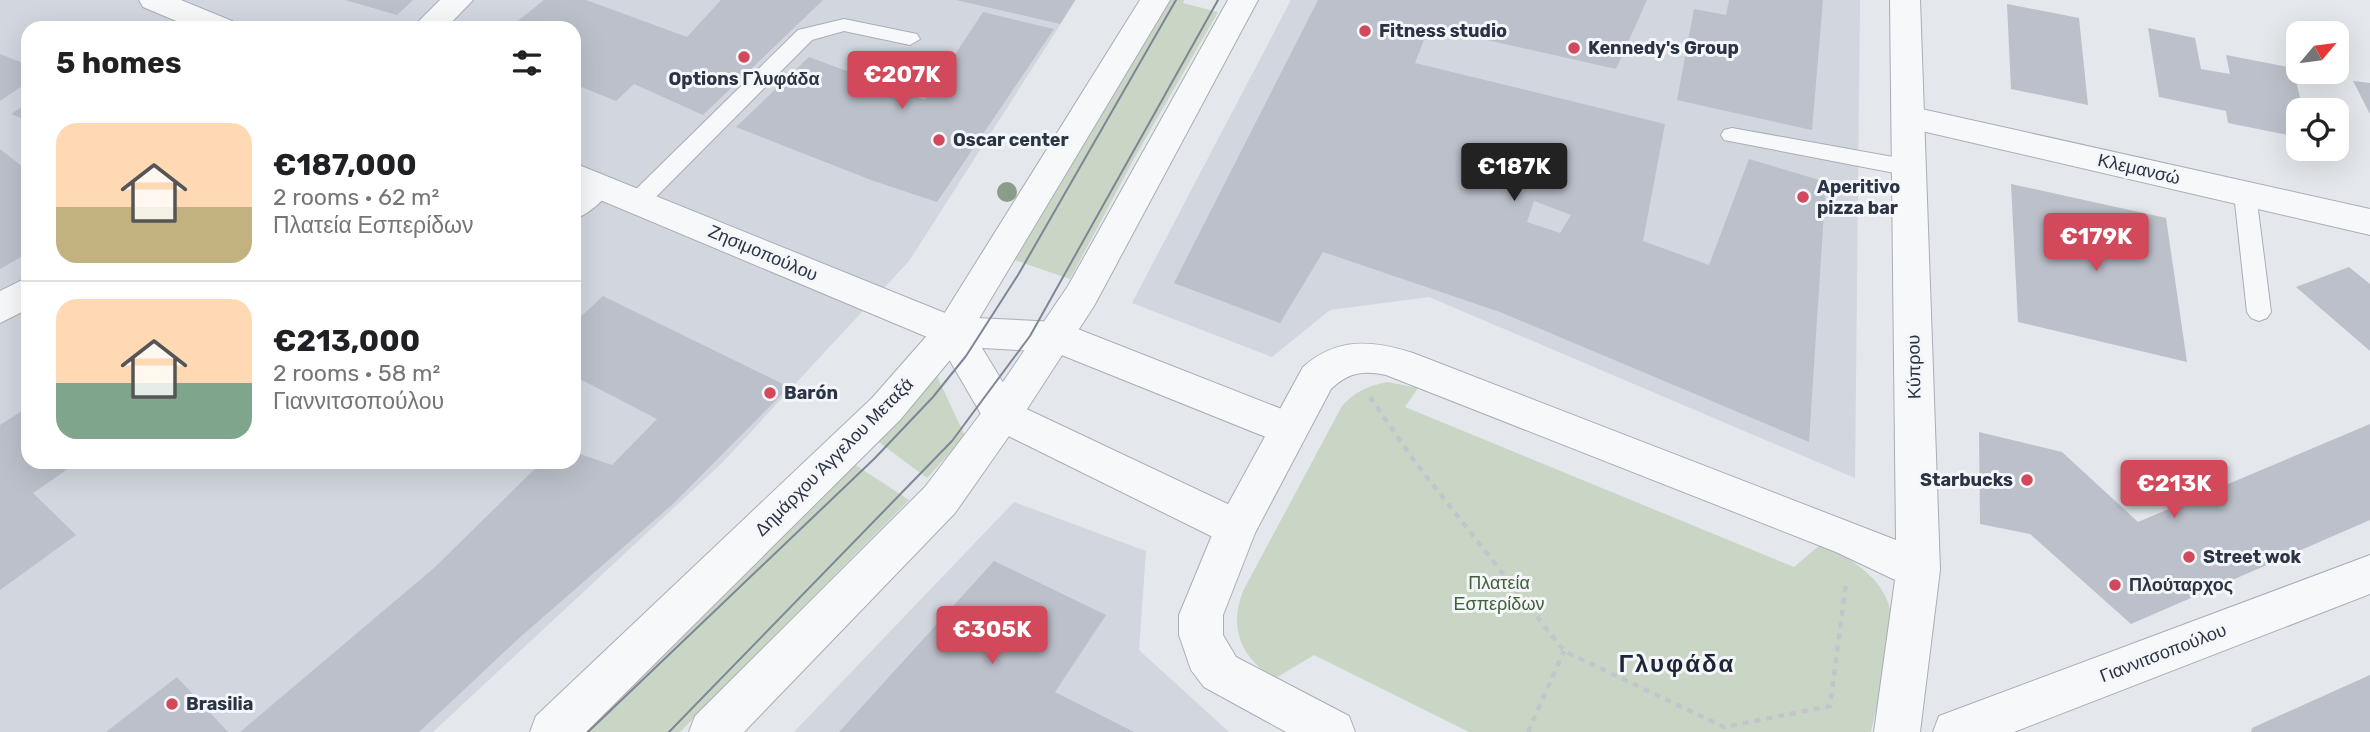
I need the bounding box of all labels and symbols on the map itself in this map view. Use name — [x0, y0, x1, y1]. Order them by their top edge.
place label: Fitness studio — [1379, 20, 1507, 42]
north arrow — [2286, 21, 2348, 84]
marker: Fitness studio — [1357, 23, 1373, 39]
place label: Kennedy's Group — [1588, 37, 1739, 59]
marker: Kennedy's Group — [1566, 40, 1582, 56]
marker: Options Γλυφάδα — [736, 49, 752, 65]
pin: €207K — [853, 52, 951, 111]
place label: Options Γλυφάδα — [669, 68, 820, 90]
place label: Oscar center — [953, 129, 1069, 151]
marker: Oscar center — [931, 132, 947, 148]
pin: €187K — [1465, 144, 1563, 203]
street label: Κλεμανσώ — [2096, 149, 2182, 189]
place label: Aperitivo pizza bar — [1817, 176, 1900, 219]
marker: Aperitivo pizza bar — [1795, 189, 1811, 205]
pin: €179K — [2047, 214, 2145, 273]
street label: Ζησιμοπούλου — [705, 220, 821, 286]
street label: Κύπρου — [1902, 335, 1926, 399]
street label: Δημάρχου Άγγελου Μεταξά — [750, 373, 918, 541]
place label: Barón — [784, 382, 838, 404]
marker: Barón — [762, 385, 778, 401]
pin: €213K — [2125, 461, 2223, 520]
place label: Starbucks — [1920, 469, 2013, 491]
marker: Starbucks — [2019, 472, 2035, 488]
place label: Street wok — [2203, 546, 2301, 568]
marker: Street wok — [2181, 549, 2197, 565]
park label: Πλατεία Εσπερίδων — [1454, 572, 1544, 615]
place label: Πλούταρχος — [2129, 574, 2233, 596]
marker: Πλούταρχος — [2107, 577, 2123, 593]
pin: €305K — [943, 606, 1041, 666]
street label: Γιαννιτσοπούλου — [2097, 619, 2229, 687]
district label: Γλυφάδα — [1619, 650, 1735, 678]
place label: Brasilia — [186, 693, 253, 715]
marker: Brasilia — [164, 696, 180, 712]

